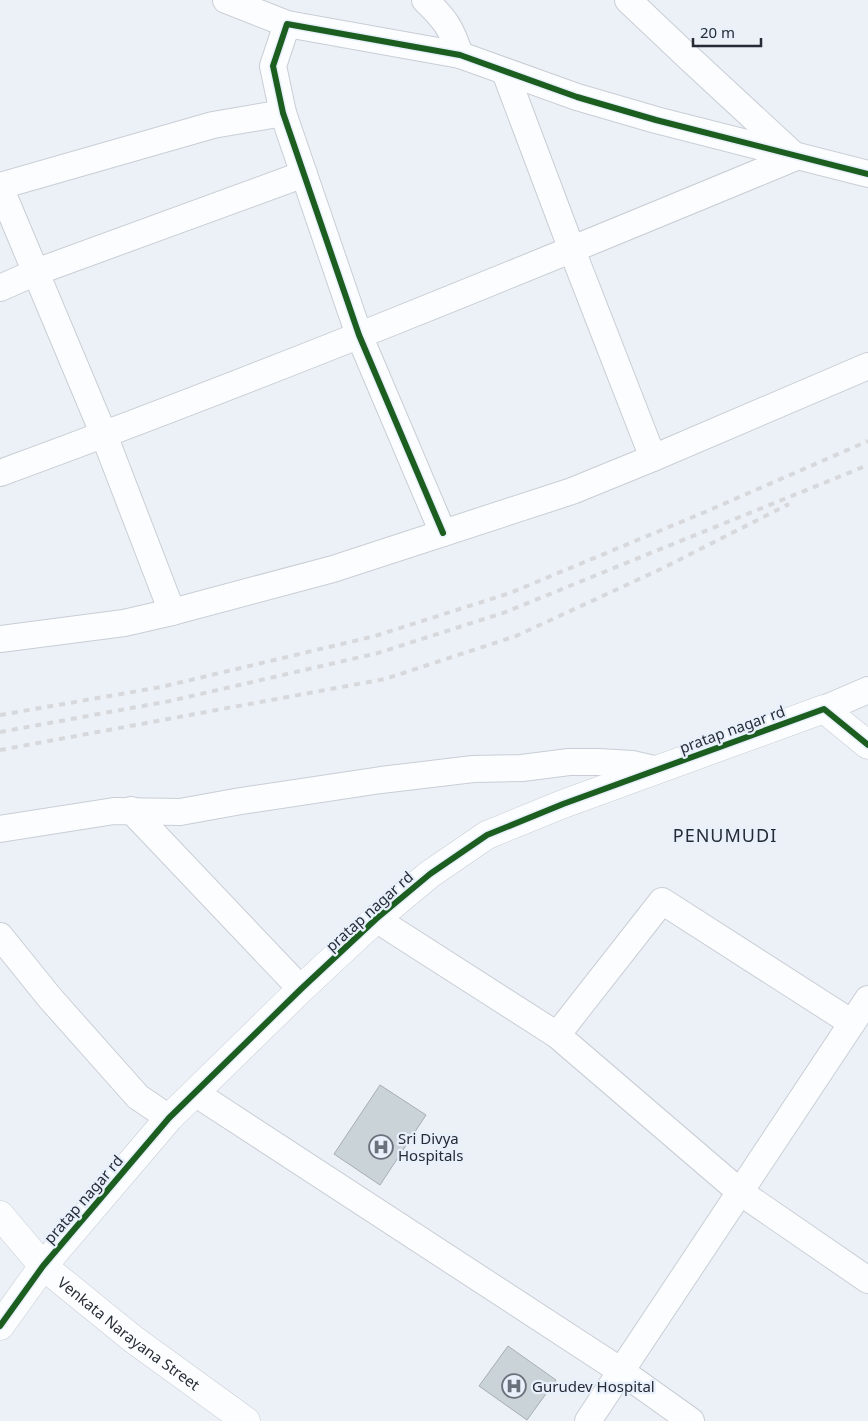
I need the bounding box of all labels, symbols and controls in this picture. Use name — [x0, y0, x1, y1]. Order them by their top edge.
scale bar — [693, 15, 760, 47]
text: 20 m — [700, 22, 735, 42]
street label: pratap nagar rd — [676, 701, 788, 757]
district label: PENUMUDI — [673, 823, 777, 847]
street label: pratap nagar rd — [321, 866, 417, 956]
place label: Sri Divya Hospitals — [398, 1128, 463, 1165]
hospital icon: Sri Divya Hospitals — [368, 1134, 394, 1160]
street label: pratap nagar rd — [39, 1151, 127, 1247]
street label: Venkata Narayana Street — [54, 1272, 205, 1395]
hospital icon: Gurudev Hospital — [501, 1373, 527, 1399]
place label: Gurudev Hospital — [532, 1376, 655, 1396]

